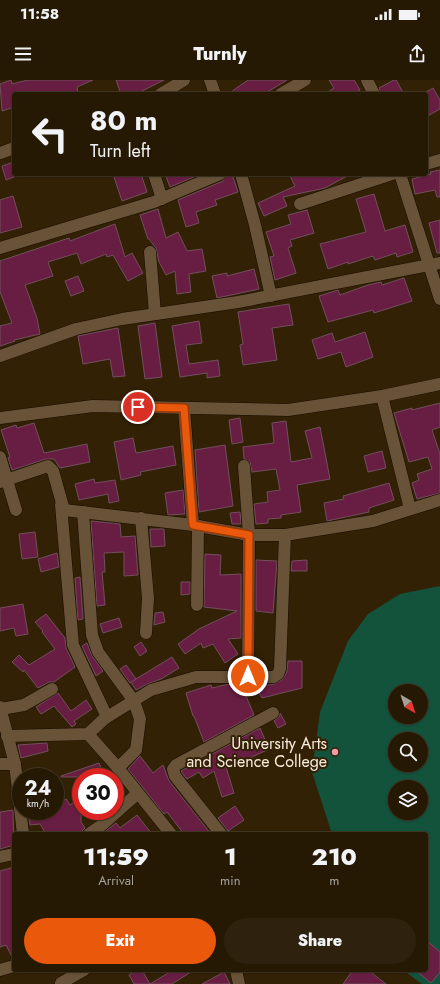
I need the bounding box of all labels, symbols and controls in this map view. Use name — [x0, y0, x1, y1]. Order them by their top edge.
text: 11:58 — [20, 3, 59, 25]
text: Turnly — [193, 41, 247, 67]
icon: menu — [12, 43, 34, 65]
icon: share — [406, 43, 428, 65]
text: 80 m — [90, 100, 157, 141]
icon: left — [24, 108, 76, 160]
text: Turn left — [90, 138, 150, 164]
pin — [121, 390, 155, 424]
icon: arrive — [127, 396, 149, 418]
position arrow — [227, 655, 269, 697]
north arrow — [388, 684, 428, 724]
map controls — [388, 684, 428, 820]
place label: University Arts and Science College — [186, 732, 327, 773]
button: search — [388, 732, 428, 772]
marker: University Arts and Science College — [330, 747, 340, 757]
speed limit sign: 30 — [72, 768, 124, 820]
text: 24 — [24, 774, 52, 803]
button: layers — [388, 780, 428, 820]
text: km/h — [27, 796, 49, 811]
text: 11:59 — [83, 839, 149, 874]
text: 1 — [224, 839, 237, 874]
text: 210 — [312, 839, 357, 874]
text: Arrival — [98, 871, 134, 890]
text: min — [220, 871, 240, 890]
text: m — [329, 871, 339, 890]
button: Exit — [24, 918, 216, 964]
button: Share — [224, 918, 416, 964]

